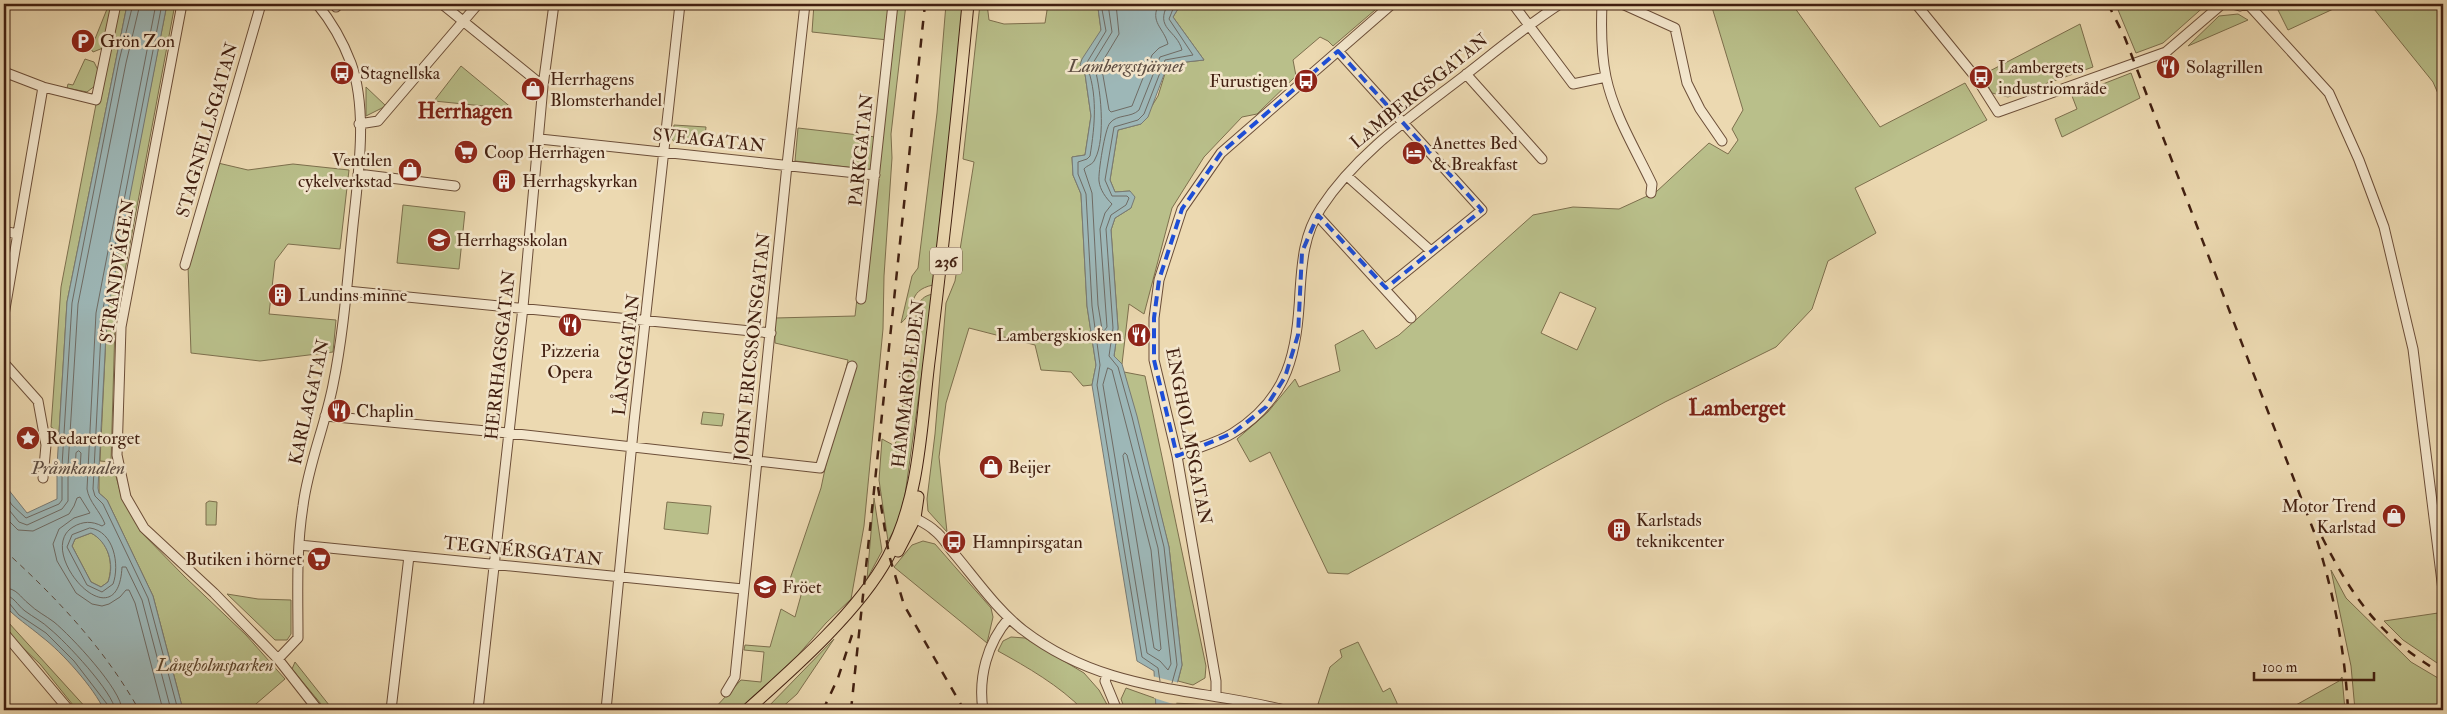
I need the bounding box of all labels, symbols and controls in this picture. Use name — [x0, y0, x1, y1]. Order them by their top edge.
parking icon: Grön Zon — [70, 28, 96, 54]
street label: LAMBERGSGATAN — [1346, 29, 1493, 154]
place label: Grön Zon — [100, 30, 175, 53]
street label: STAGNELLSGATAN — [172, 40, 243, 220]
water label: Lambergstjärnet — [1067, 54, 1186, 78]
restaurant icon: Solagrillen — [2155, 54, 2181, 80]
place label: Lambergets industriområde — [1998, 56, 2107, 100]
place label: Solagrillen — [2186, 56, 2263, 79]
bus stop icon: Stagnellska — [329, 60, 355, 86]
place label: Stagnellska — [360, 62, 441, 85]
bus stop icon: Lambergets industriområde — [1968, 64, 1994, 90]
place label: Herrhagens Blomsterhandel — [550, 68, 662, 112]
bus stop icon: Furustigen — [1293, 68, 1319, 94]
place label: Furustigen — [1209, 70, 1288, 93]
shop icon: Herrhagens Blomsterhandel — [520, 76, 546, 102]
street label: PARKGATAN — [844, 93, 879, 207]
district label: Herrhagen — [417, 97, 513, 126]
street label: SVEAGATAN — [651, 123, 766, 158]
place label: Anettes Bed & Breakfast — [1431, 132, 1518, 176]
supermarket icon: Coop Herrhagen — [453, 139, 479, 165]
hotel icon: Anettes Bed & Breakfast — [1401, 140, 1427, 166]
place label: Coop Herrhagen — [484, 141, 605, 164]
place label: Ventilen cykelverkstad — [298, 149, 392, 193]
shop icon: Ventilen cykelverkstad — [397, 157, 423, 183]
building icon: Herrhagskyrkan — [491, 168, 517, 194]
place label: Herrhagskyrkan — [522, 170, 638, 193]
street label: STRANDVÄGEN — [95, 198, 140, 345]
school or university icon: Herrhagsskolan — [426, 227, 452, 253]
place label: Herrhagsskolan — [456, 229, 568, 252]
street label: JOHN ERICSSONSGATAN — [729, 232, 776, 463]
road number: 236 — [930, 248, 962, 274]
street label: HERRHAGSGATAN — [480, 269, 521, 441]
building icon: Lundins minne — [267, 282, 293, 308]
place label: Lundins minne — [298, 284, 408, 307]
street label: LÅNGGATAN — [608, 293, 645, 417]
street label: HAMMARÖLEDEN — [887, 299, 930, 469]
restaurant icon: Pizzeria Opera — [557, 312, 583, 338]
restaurant icon: Lambergskiosken — [1126, 322, 1152, 348]
place label: Lambergskiosken — [996, 324, 1122, 347]
street label: KARLAGATAN — [284, 337, 335, 467]
place label: Pizzeria Opera — [540, 340, 600, 384]
street label: ENGHOLMSGATAN — [1160, 346, 1217, 527]
district label: Lamberget — [1688, 394, 1786, 423]
restaurant icon: Chaplin — [326, 398, 352, 424]
place label: Chaplin — [356, 400, 414, 423]
place icon: Redaretorget — [15, 425, 41, 451]
place label: Redaretorget — [46, 427, 140, 450]
shop icon: Beijer — [978, 454, 1004, 480]
water label: Pråmkanalen — [30, 456, 125, 480]
place label: Beijer — [1008, 456, 1051, 479]
place label: Motor Trend Karlstad — [2282, 495, 2376, 539]
shop icon: Motor Trend Karlstad — [2381, 503, 2407, 529]
place label: Karlstads teknikcenter — [1636, 509, 1725, 553]
building icon: Karlstads teknikcenter — [1606, 517, 1632, 543]
bus stop icon: Hamnpirsgatan — [941, 529, 967, 555]
place label: Hamnpirsgatan — [972, 531, 1083, 554]
street label: TEGNÉRSGATAN — [442, 532, 604, 571]
supermarket icon: Butiken i hörnet — [306, 546, 332, 572]
place label: Butiken i hörnet — [185, 548, 302, 571]
school or university icon: Fröet — [752, 574, 778, 600]
place label: Fröet — [782, 576, 822, 599]
scale bar — [2254, 649, 2374, 681]
park label: Långholmsparken — [155, 654, 274, 677]
text: 100 m — [2262, 658, 2298, 677]

